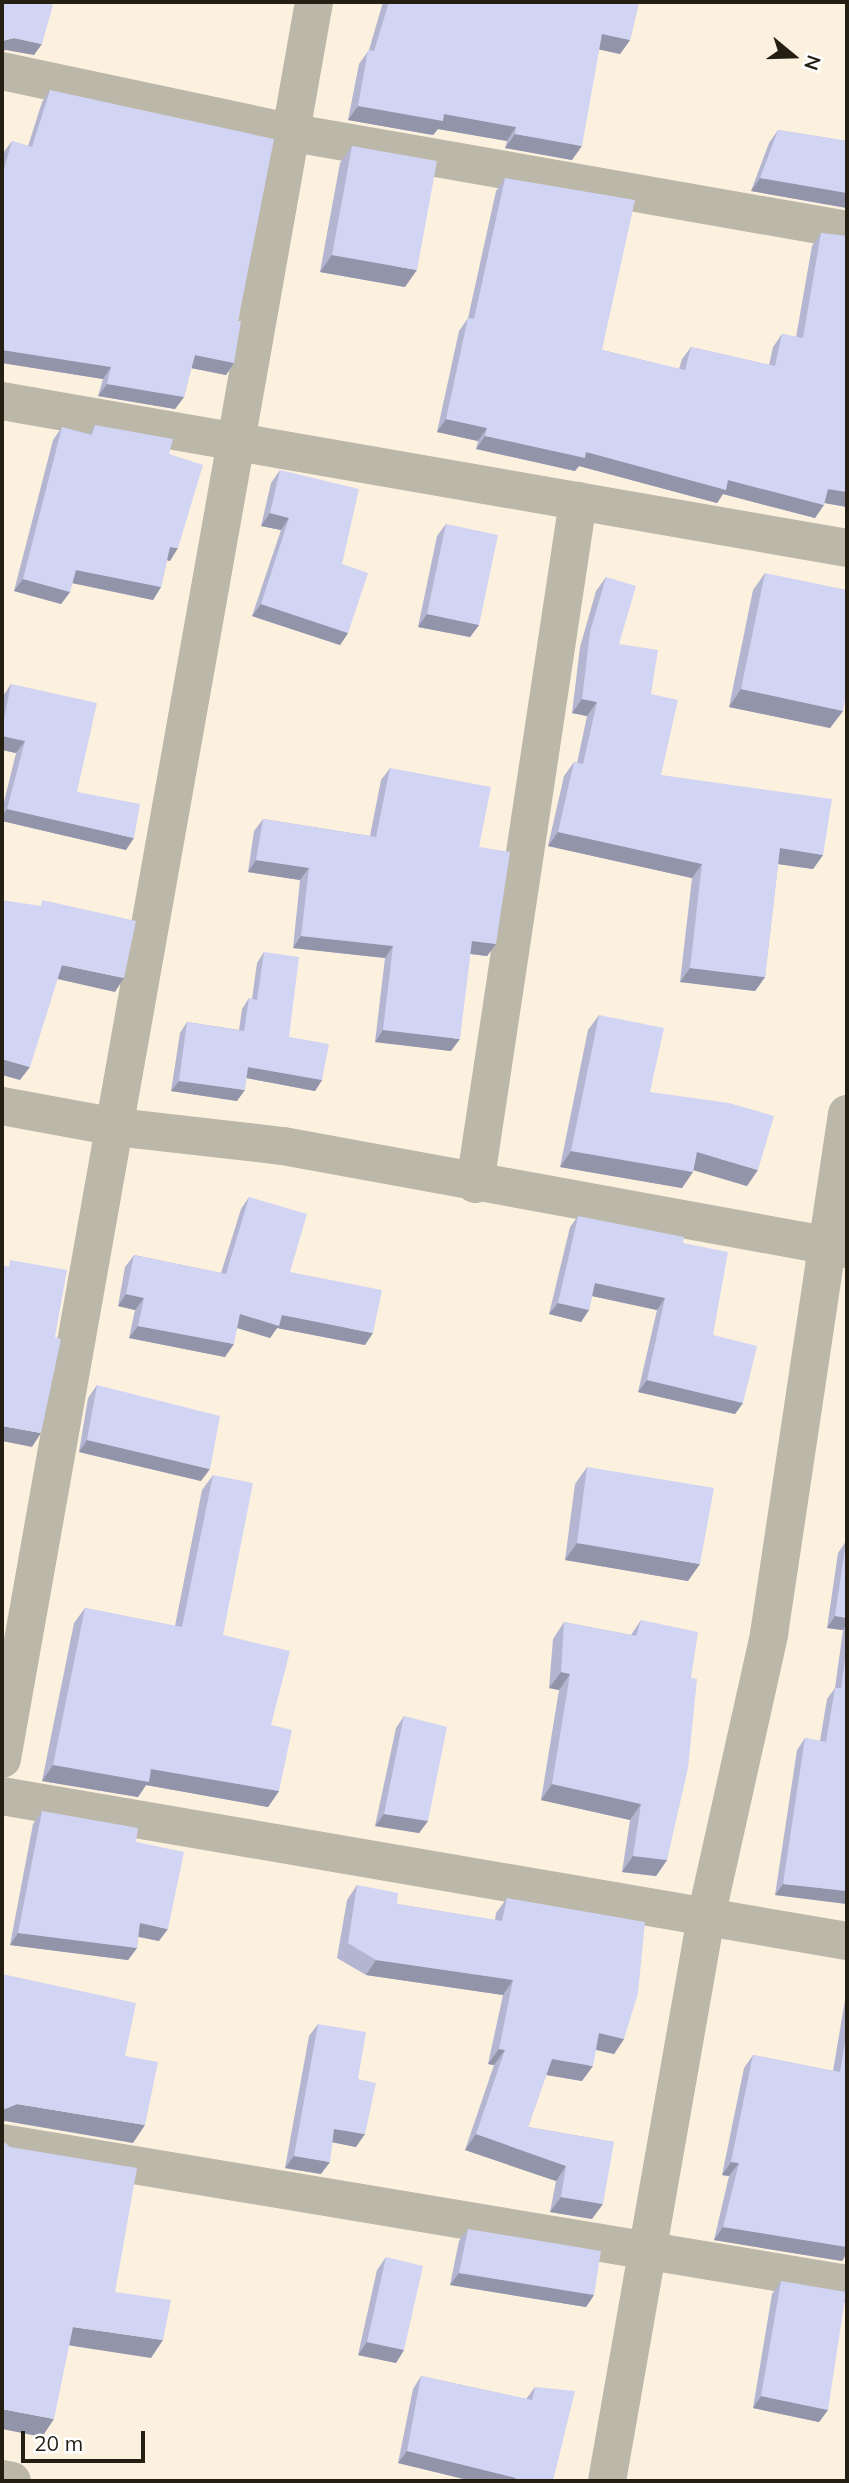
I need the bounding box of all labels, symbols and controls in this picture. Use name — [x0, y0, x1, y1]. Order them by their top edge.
north arrow — [758, 21, 828, 91]
text: N — [799, 52, 827, 74]
scale bar — [24, 2416, 149, 2460]
text: 20 m — [34, 2430, 83, 2456]

